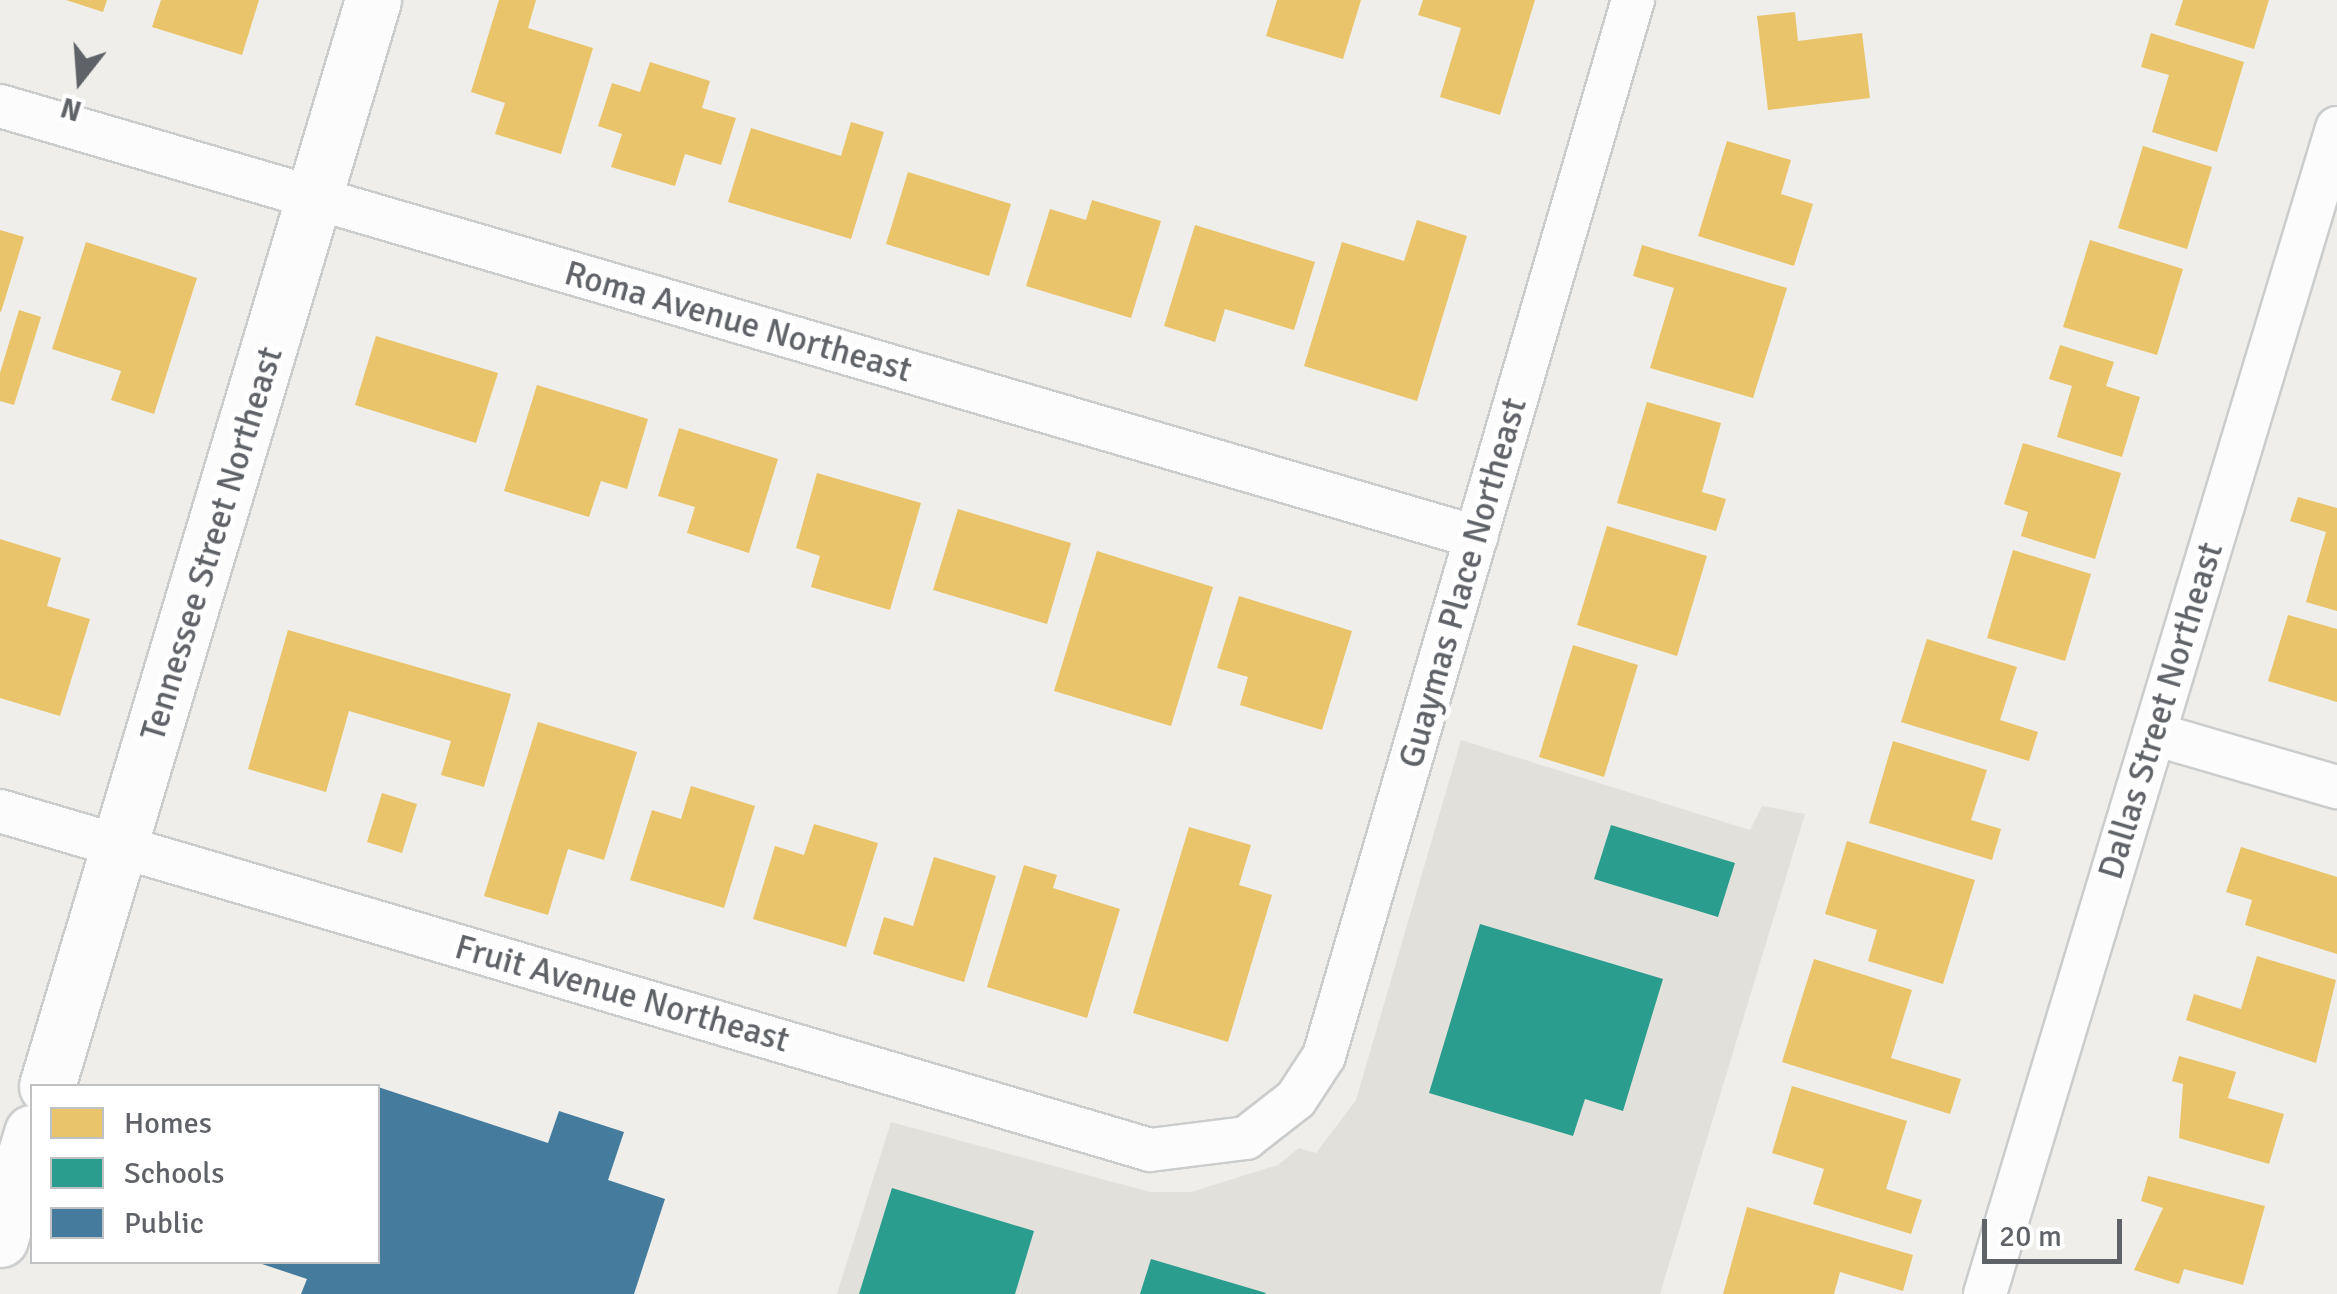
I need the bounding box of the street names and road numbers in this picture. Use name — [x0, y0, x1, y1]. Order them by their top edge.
street label: Roma Avenue Northeast — [560, 252, 916, 392]
street label: Tennessee Street Northeast — [132, 342, 292, 746]
street label: Guaymas Place Northeast — [1390, 393, 1536, 773]
street label: Dallas Street Northeast — [2090, 538, 2232, 884]
street label: Fruit Avenue Northeast — [450, 926, 794, 1062]

